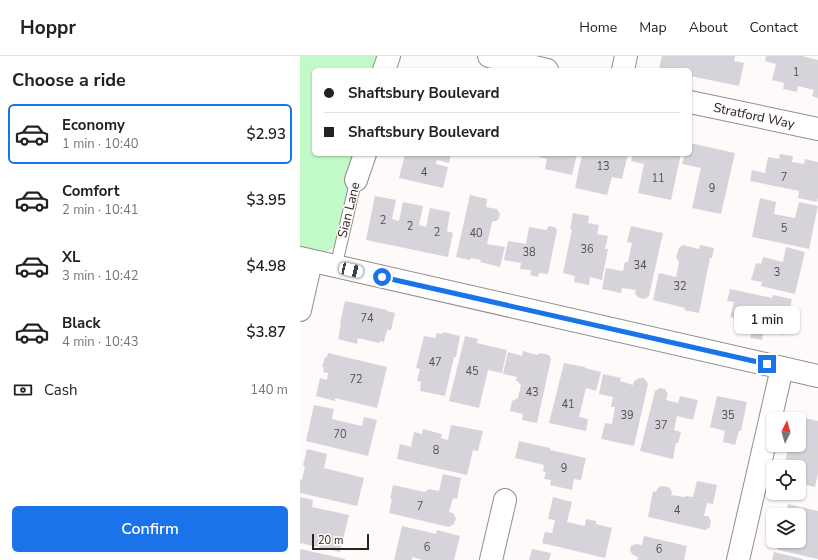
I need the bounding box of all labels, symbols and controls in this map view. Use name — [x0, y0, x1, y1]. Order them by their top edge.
text: Hoppr — [20, 15, 76, 41]
text: Home — [579, 18, 617, 37]
text: Map — [639, 18, 667, 37]
text: About — [689, 18, 728, 37]
text: Contact — [750, 18, 798, 37]
house number: 1 — [793, 65, 799, 80]
text: Choose a ride — [12, 68, 126, 92]
text: Shaftsbury Boulevard — [348, 83, 500, 103]
street label: Stratford Way — [712, 99, 797, 133]
text: Economy — [62, 115, 125, 135]
icon: car — [14, 116, 50, 152]
text: Shaftsbury Boulevard — [348, 122, 500, 142]
text: $2.93 — [246, 124, 286, 144]
text: 1 min · 10:40 — [62, 135, 138, 153]
house number: 13 — [596, 159, 610, 174]
house number: 4 — [421, 165, 428, 180]
house number: 7 — [781, 170, 787, 185]
house number: 11 — [651, 171, 665, 186]
street label: Sian Lane — [333, 180, 365, 240]
text: Comfort — [62, 181, 119, 201]
house number: 9 — [709, 181, 715, 196]
icon: car — [14, 182, 50, 218]
text: $3.95 — [246, 190, 286, 210]
text: 2 min · 10:41 — [62, 201, 138, 219]
house number: 2 — [380, 213, 386, 228]
house number: 2 — [407, 219, 413, 234]
house number: 5 — [781, 221, 788, 236]
house number: 2 — [434, 225, 440, 240]
house number: 40 — [469, 226, 483, 241]
house number: 36 — [580, 242, 594, 257]
house number: 38 — [522, 245, 536, 260]
text: XL — [62, 247, 81, 267]
icon: car — [14, 248, 50, 284]
text: $4.98 — [246, 256, 286, 276]
house number: 34 — [633, 258, 647, 273]
car — [338, 261, 364, 279]
house number: 3 — [774, 265, 780, 280]
text: 3 min · 10:42 — [62, 267, 138, 285]
route start — [373, 268, 391, 286]
house number: 32 — [673, 279, 687, 294]
callout: 1 min — [734, 306, 800, 334]
house number: 74 — [360, 311, 374, 326]
text: 1 min — [750, 311, 784, 329]
text: Black — [62, 313, 100, 333]
icon: car — [14, 314, 50, 350]
text: $3.87 — [246, 322, 286, 342]
text: 4 min · 10:43 — [62, 333, 138, 351]
house number: 47 — [428, 355, 442, 370]
route end — [758, 355, 776, 373]
house number: 45 — [465, 364, 479, 379]
house number: 72 — [349, 372, 363, 387]
icon: cash — [12, 379, 34, 401]
text: Cash — [44, 380, 78, 400]
text: 140 m — [250, 381, 288, 399]
house number: 43 — [525, 385, 539, 400]
house number: 41 — [561, 397, 575, 412]
house number: 39 — [620, 408, 634, 423]
house number: 35 — [721, 408, 735, 423]
north arrow — [766, 412, 806, 452]
map controls — [766, 412, 806, 548]
house number: 37 — [654, 418, 668, 433]
house number: 70 — [333, 427, 347, 442]
house number: 8 — [433, 443, 440, 458]
button: locate — [766, 460, 806, 500]
house number: 9 — [561, 461, 567, 476]
house number: 7 — [417, 499, 423, 514]
house number: 4 — [674, 503, 681, 518]
button: Confirm — [12, 506, 288, 552]
button: layers — [766, 508, 806, 548]
scale bar — [312, 532, 369, 551]
text: 20 m — [318, 533, 343, 548]
house number: 6 — [424, 540, 431, 555]
house number: 6 — [656, 542, 663, 557]

